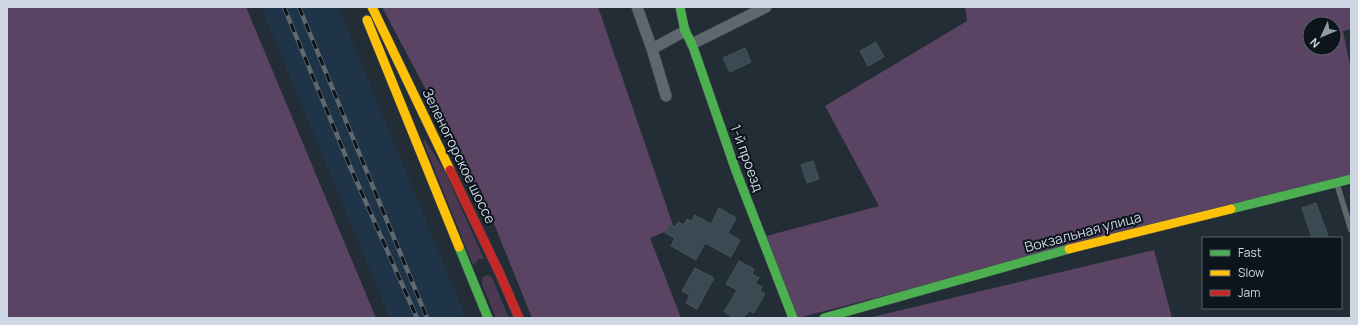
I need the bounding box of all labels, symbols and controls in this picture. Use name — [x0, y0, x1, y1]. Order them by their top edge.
north arrow — [1302, 16, 1342, 56]
text: N — [1306, 35, 1323, 51]
street label: Зеленогорское шоссе — [418, 85, 501, 227]
street label: 1-й проезд — [727, 122, 768, 194]
street label: Вокзальная улица — [1022, 207, 1143, 256]
legend — [1202, 237, 1342, 309]
text: Fast — [1238, 244, 1262, 261]
text: Slow — [1238, 264, 1264, 281]
text: Jam — [1238, 284, 1260, 301]

